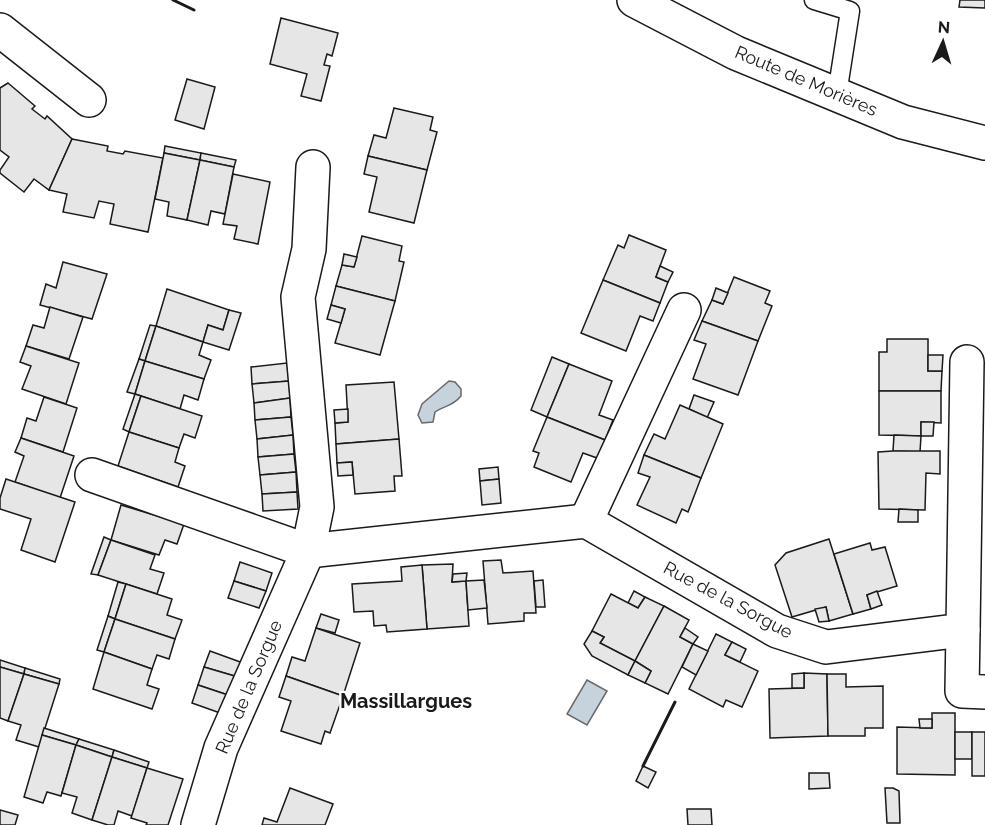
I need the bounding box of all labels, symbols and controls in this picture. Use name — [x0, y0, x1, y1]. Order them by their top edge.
north arrow — [913, 12, 973, 72]
text: N — [937, 18, 951, 37]
street label: Route de Morières — [732, 41, 881, 120]
street label: Rue de la Sorgue — [660, 557, 797, 643]
street label: Rue de la Sorgue — [211, 616, 286, 757]
district label: Massillargues — [340, 689, 472, 713]

